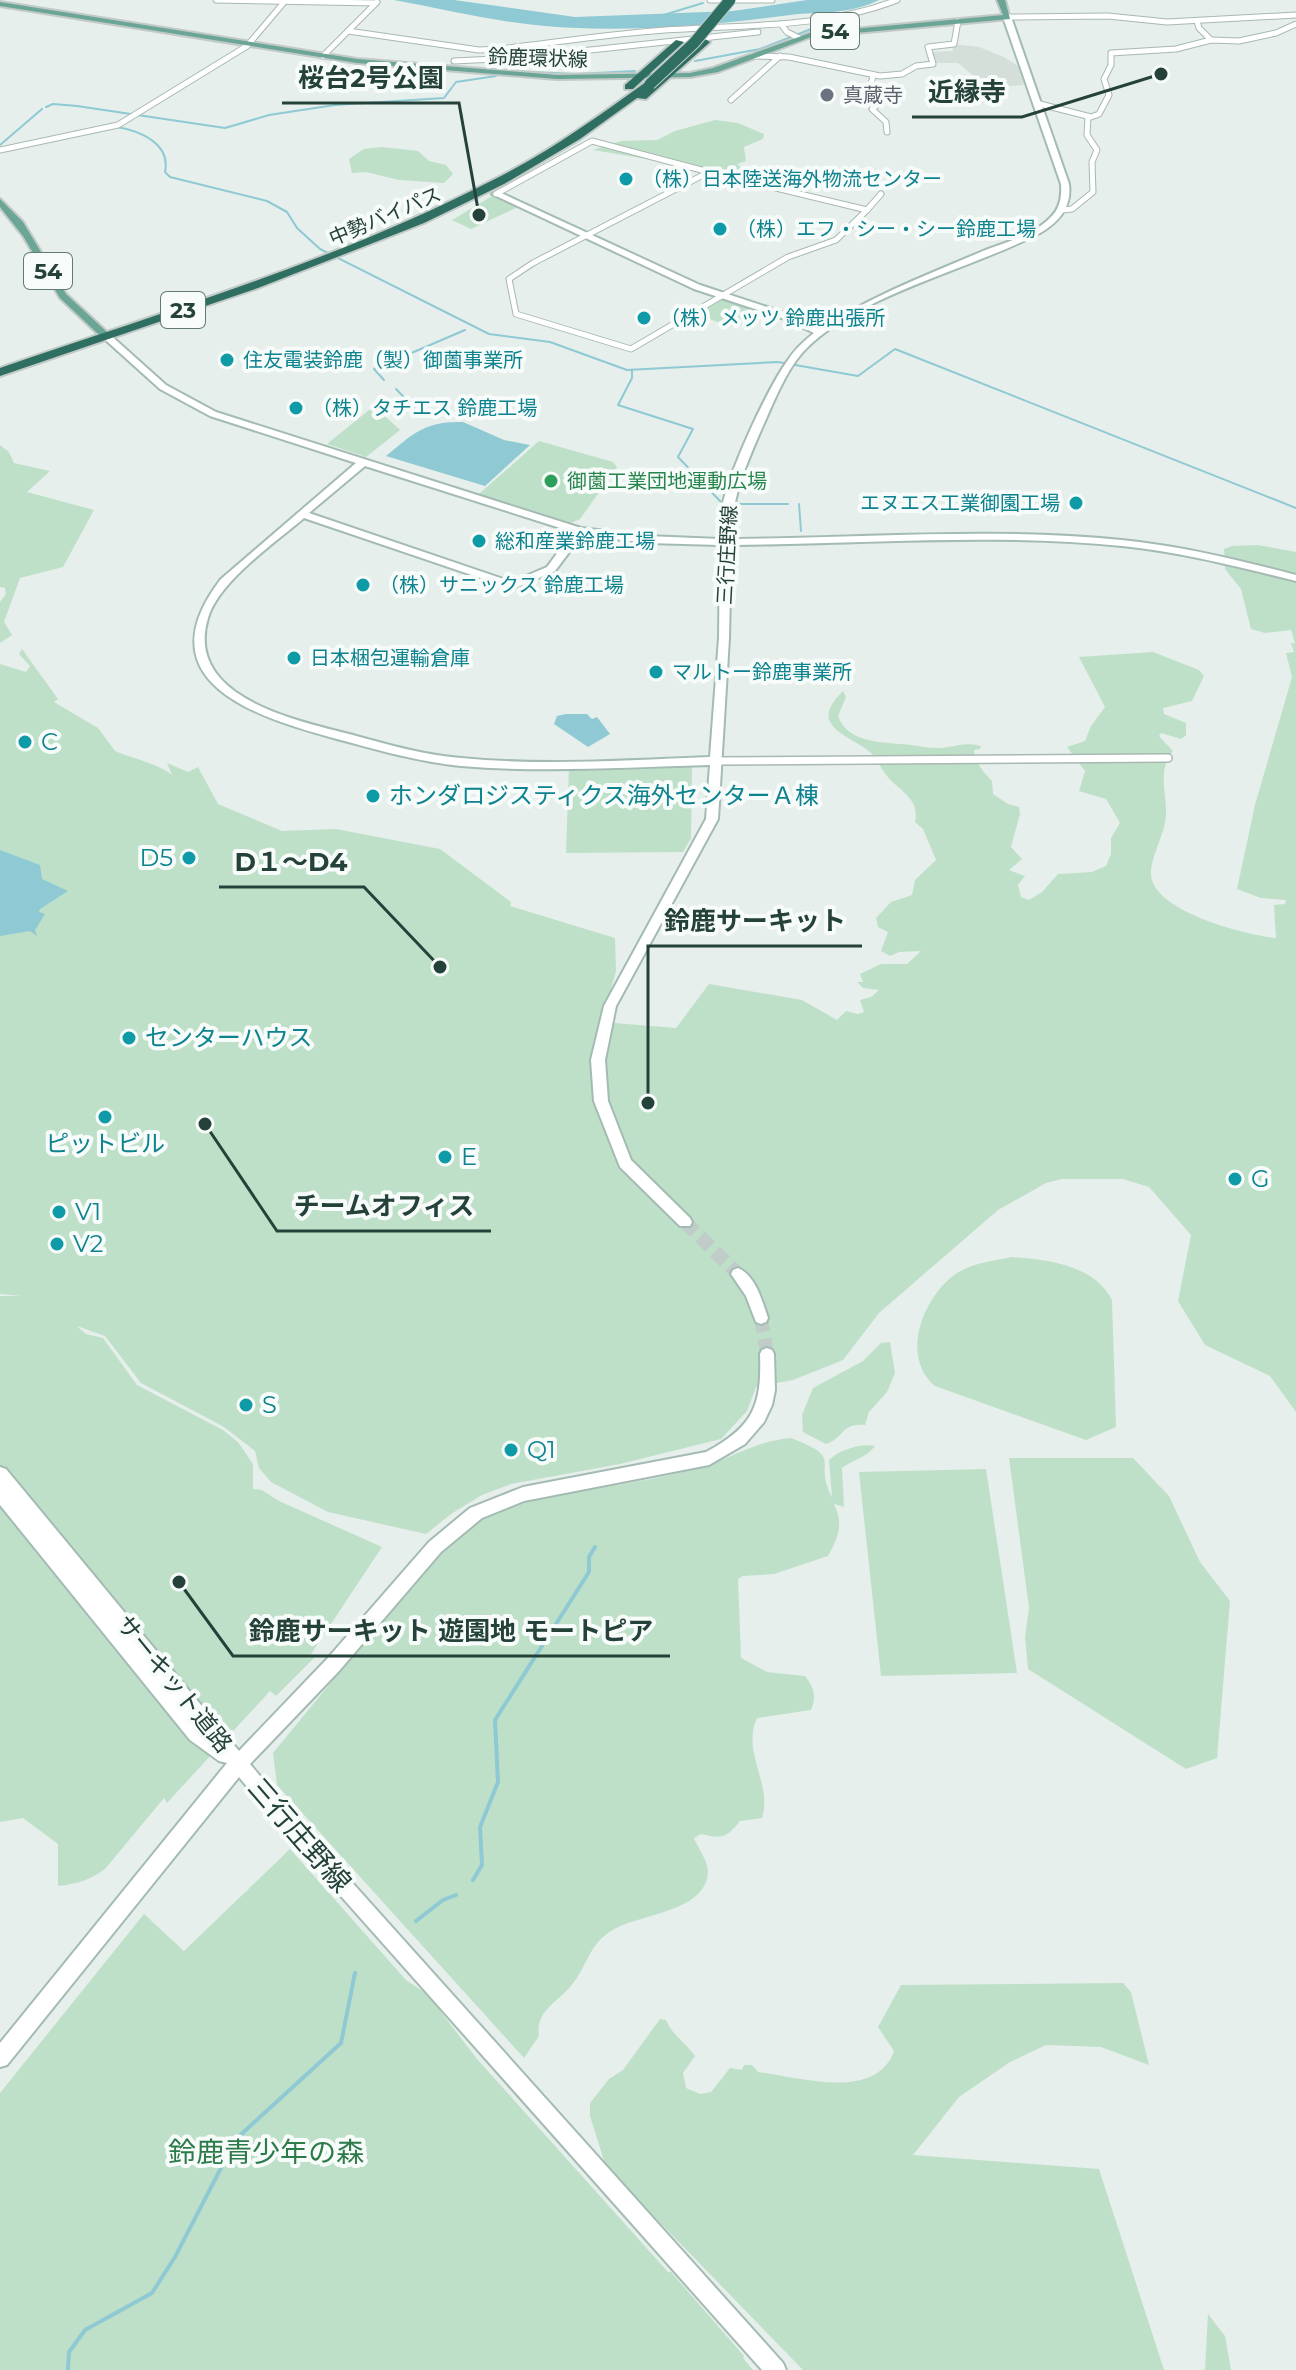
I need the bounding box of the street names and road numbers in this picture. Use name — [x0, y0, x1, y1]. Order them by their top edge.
road number: 54 — [811, 13, 859, 49]
street label: 鈴鹿環状線 — [488, 44, 588, 72]
street label: 中勢バイパス — [325, 182, 445, 250]
road number: 54 — [24, 253, 72, 289]
road number: 23 — [161, 292, 205, 328]
street label: 三行庄野線 — [712, 504, 742, 606]
street label: サーキット道路 — [110, 1609, 239, 1758]
street label: 三行庄野線 — [241, 1771, 359, 1899]

